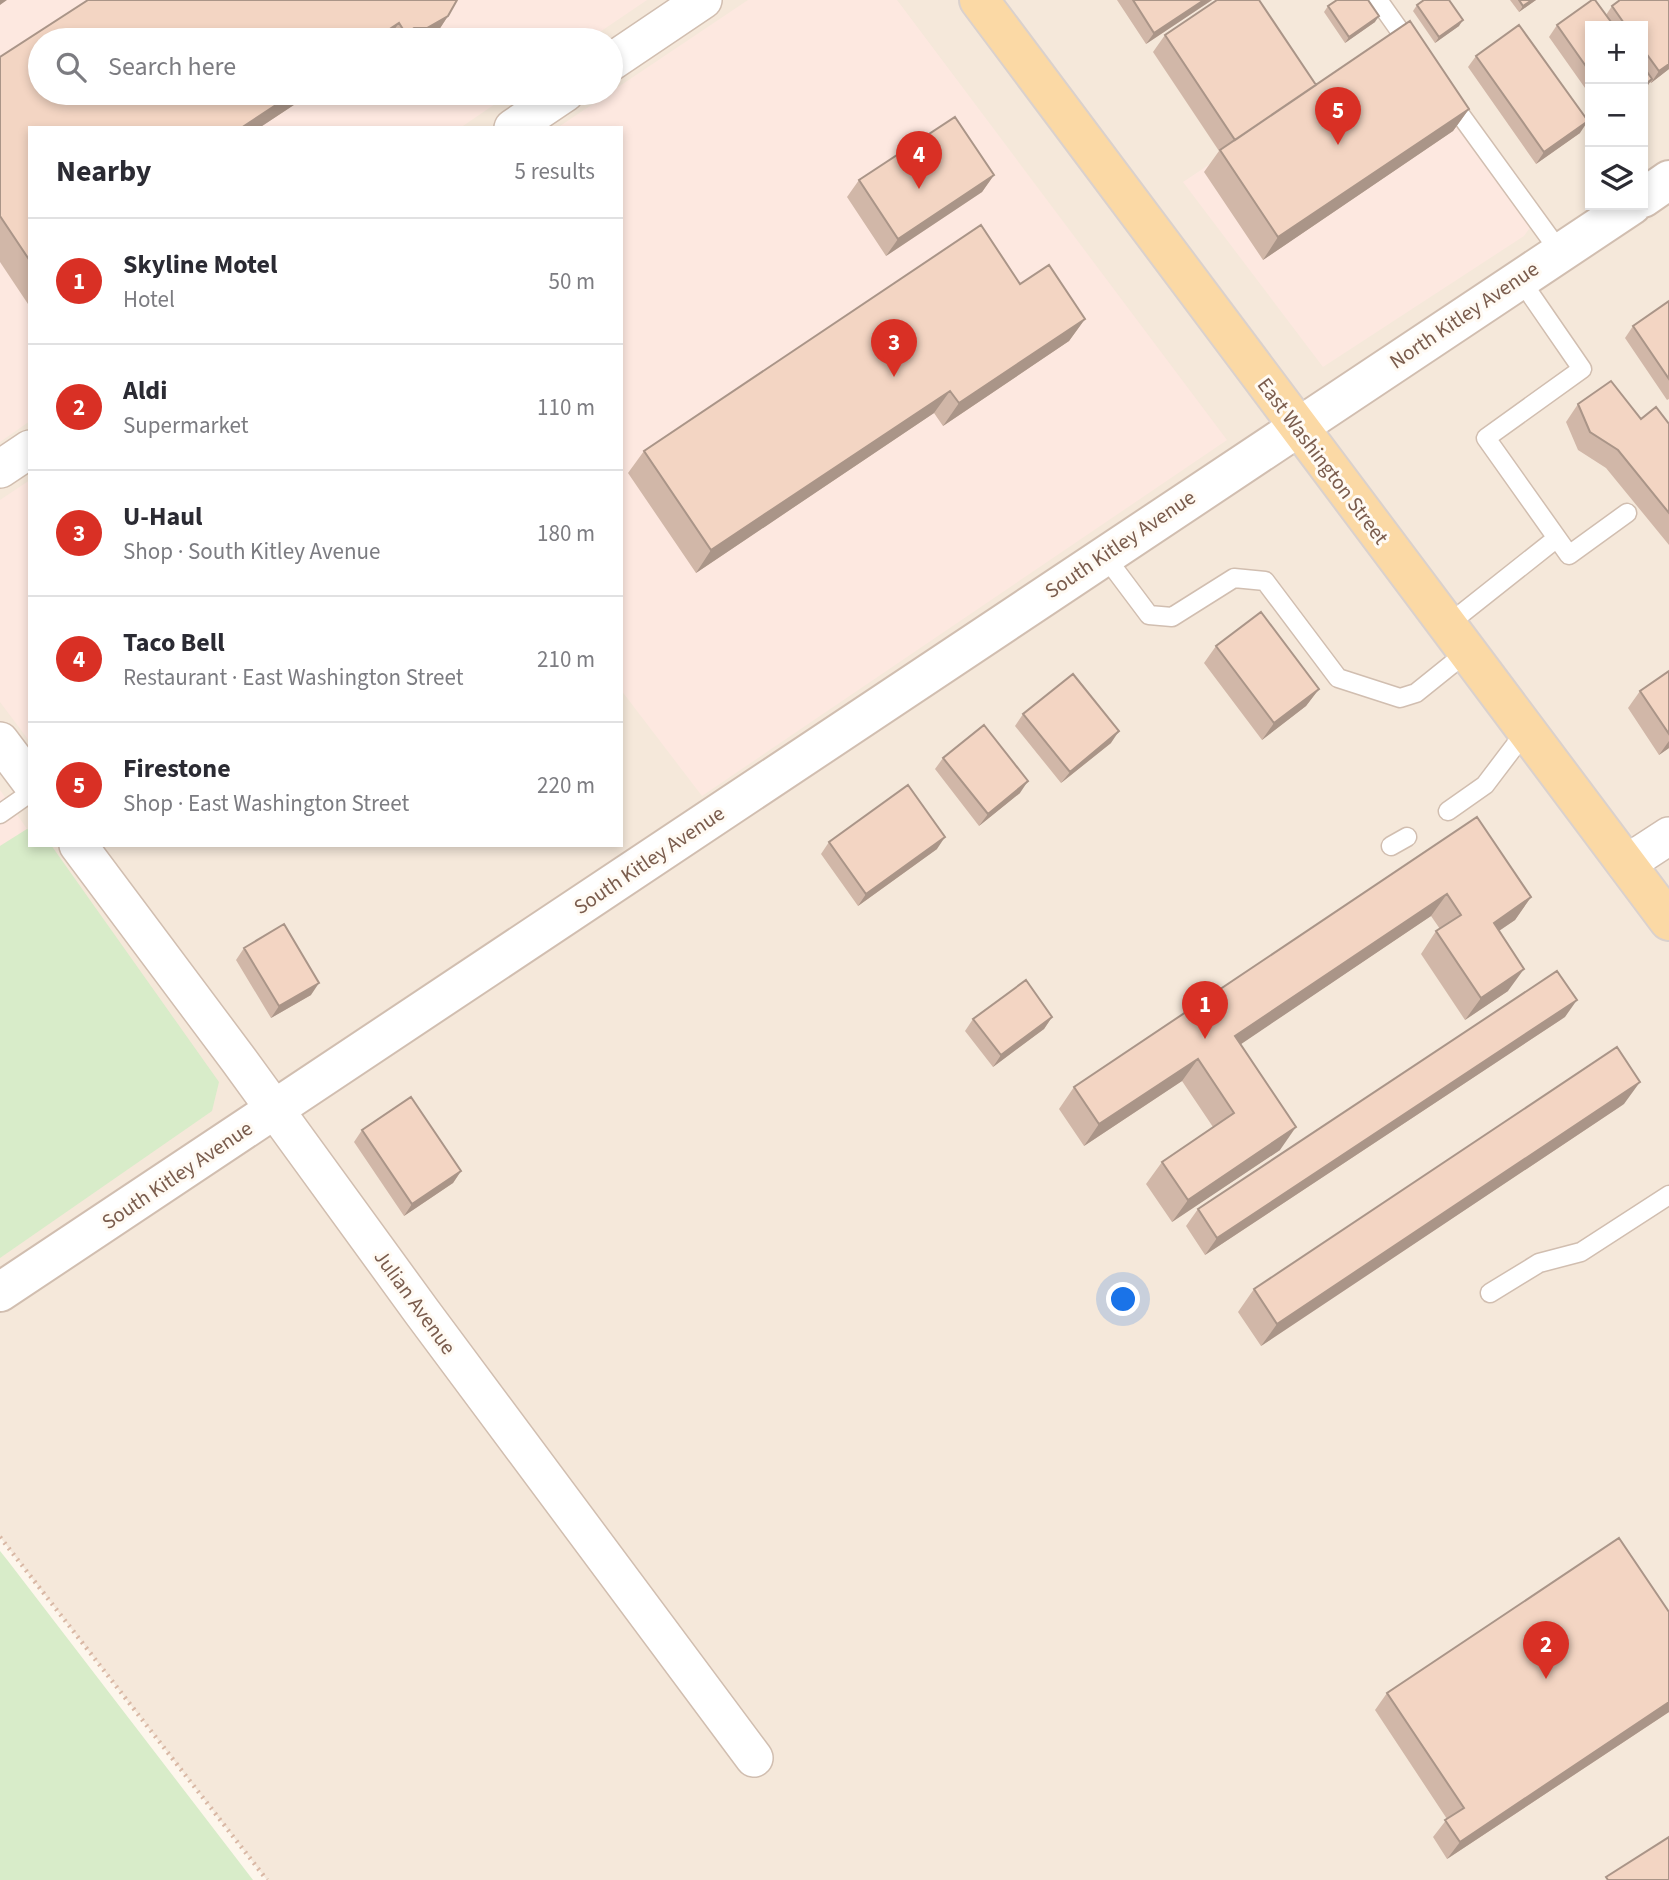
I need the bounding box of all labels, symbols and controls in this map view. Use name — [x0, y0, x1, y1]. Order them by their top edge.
map controls — [1585, 21, 1648, 210]
button: + — [1585, 21, 1648, 84]
search box — [28, 28, 623, 105]
icon: search — [52, 48, 90, 86]
text: Search here — [108, 48, 236, 85]
button: − — [1585, 84, 1648, 147]
pin: 5 — [1315, 87, 1361, 145]
pin: 4 — [896, 131, 942, 189]
button: layers — [1585, 147, 1648, 210]
text: Nearby — [56, 150, 151, 193]
text: 5 results — [515, 155, 595, 188]
text: Skyline Motel — [123, 246, 277, 283]
street label: North Kitley Avenue — [1383, 254, 1545, 376]
text: 1 — [73, 265, 85, 298]
text: 50 m — [548, 265, 595, 298]
text: Hotel — [123, 283, 175, 316]
pin: 3 — [871, 319, 917, 377]
street label: East Washington Street — [1250, 371, 1396, 551]
text: Aldi — [123, 372, 167, 409]
text: 2 — [73, 391, 85, 424]
text: 110 m — [537, 391, 595, 424]
text: Supermarket — [123, 409, 249, 442]
street label: South Kitley Avenue — [1039, 482, 1201, 606]
text: U-Haul — [123, 498, 202, 535]
text: 3 — [73, 517, 85, 550]
text: 180 m — [537, 517, 595, 550]
text: Shop · South Kitley Avenue — [123, 535, 380, 568]
text: Taco Bell — [123, 624, 225, 661]
text: 4 — [73, 643, 85, 676]
text: 210 m — [537, 643, 595, 676]
text: Restaurant · East Washington Street — [123, 661, 463, 694]
text: Firestone — [123, 750, 231, 787]
text: 5 — [73, 769, 85, 802]
text: 220 m — [537, 769, 595, 802]
text: Shop · East Washington Street — [123, 787, 409, 820]
street label: South Kitley Avenue — [568, 798, 730, 922]
pin: 1 — [1182, 981, 1228, 1039]
street label: South Kitley Avenue — [96, 1113, 258, 1237]
street label: Julian Avenue — [367, 1243, 463, 1361]
your location — [1106, 1282, 1140, 1316]
pin: 2 — [1523, 1621, 1569, 1679]

